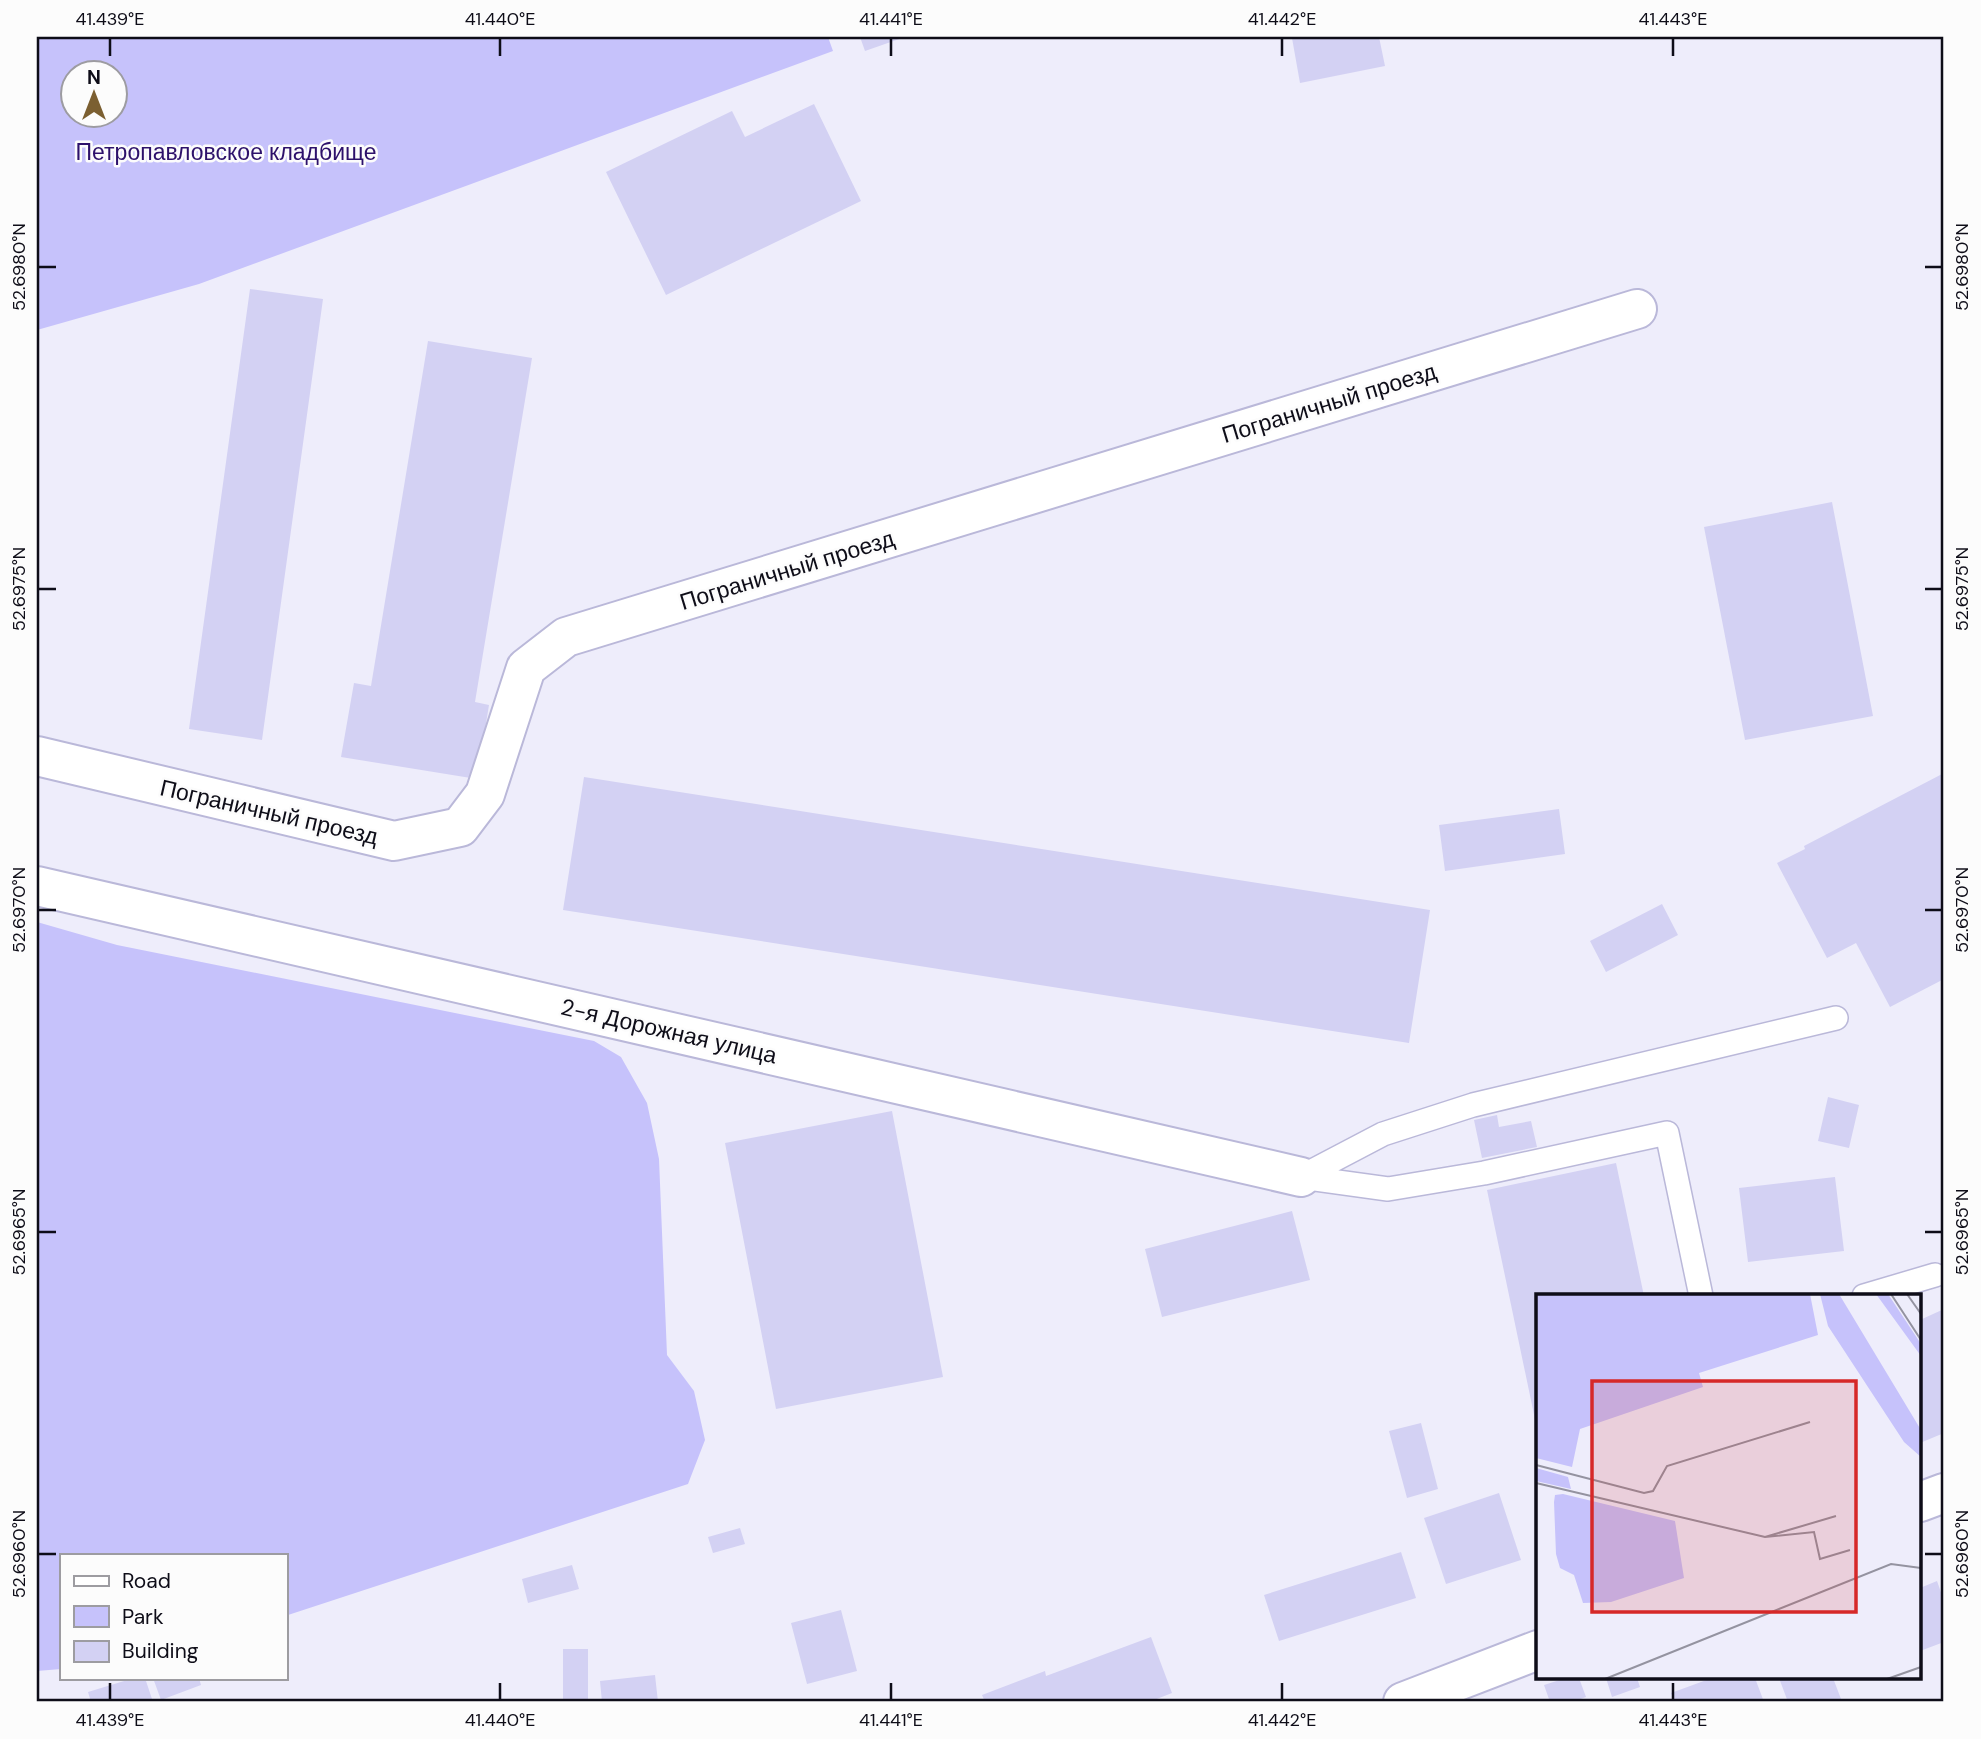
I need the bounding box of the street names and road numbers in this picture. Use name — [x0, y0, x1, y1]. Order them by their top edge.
street label: Пограничный проезд — [1218, 356, 1440, 450]
street label: Пограничный проезд — [676, 523, 898, 617]
street label: Пограничный проезд — [157, 772, 381, 852]
street label: 2-я Дорожная улица — [558, 992, 780, 1071]

